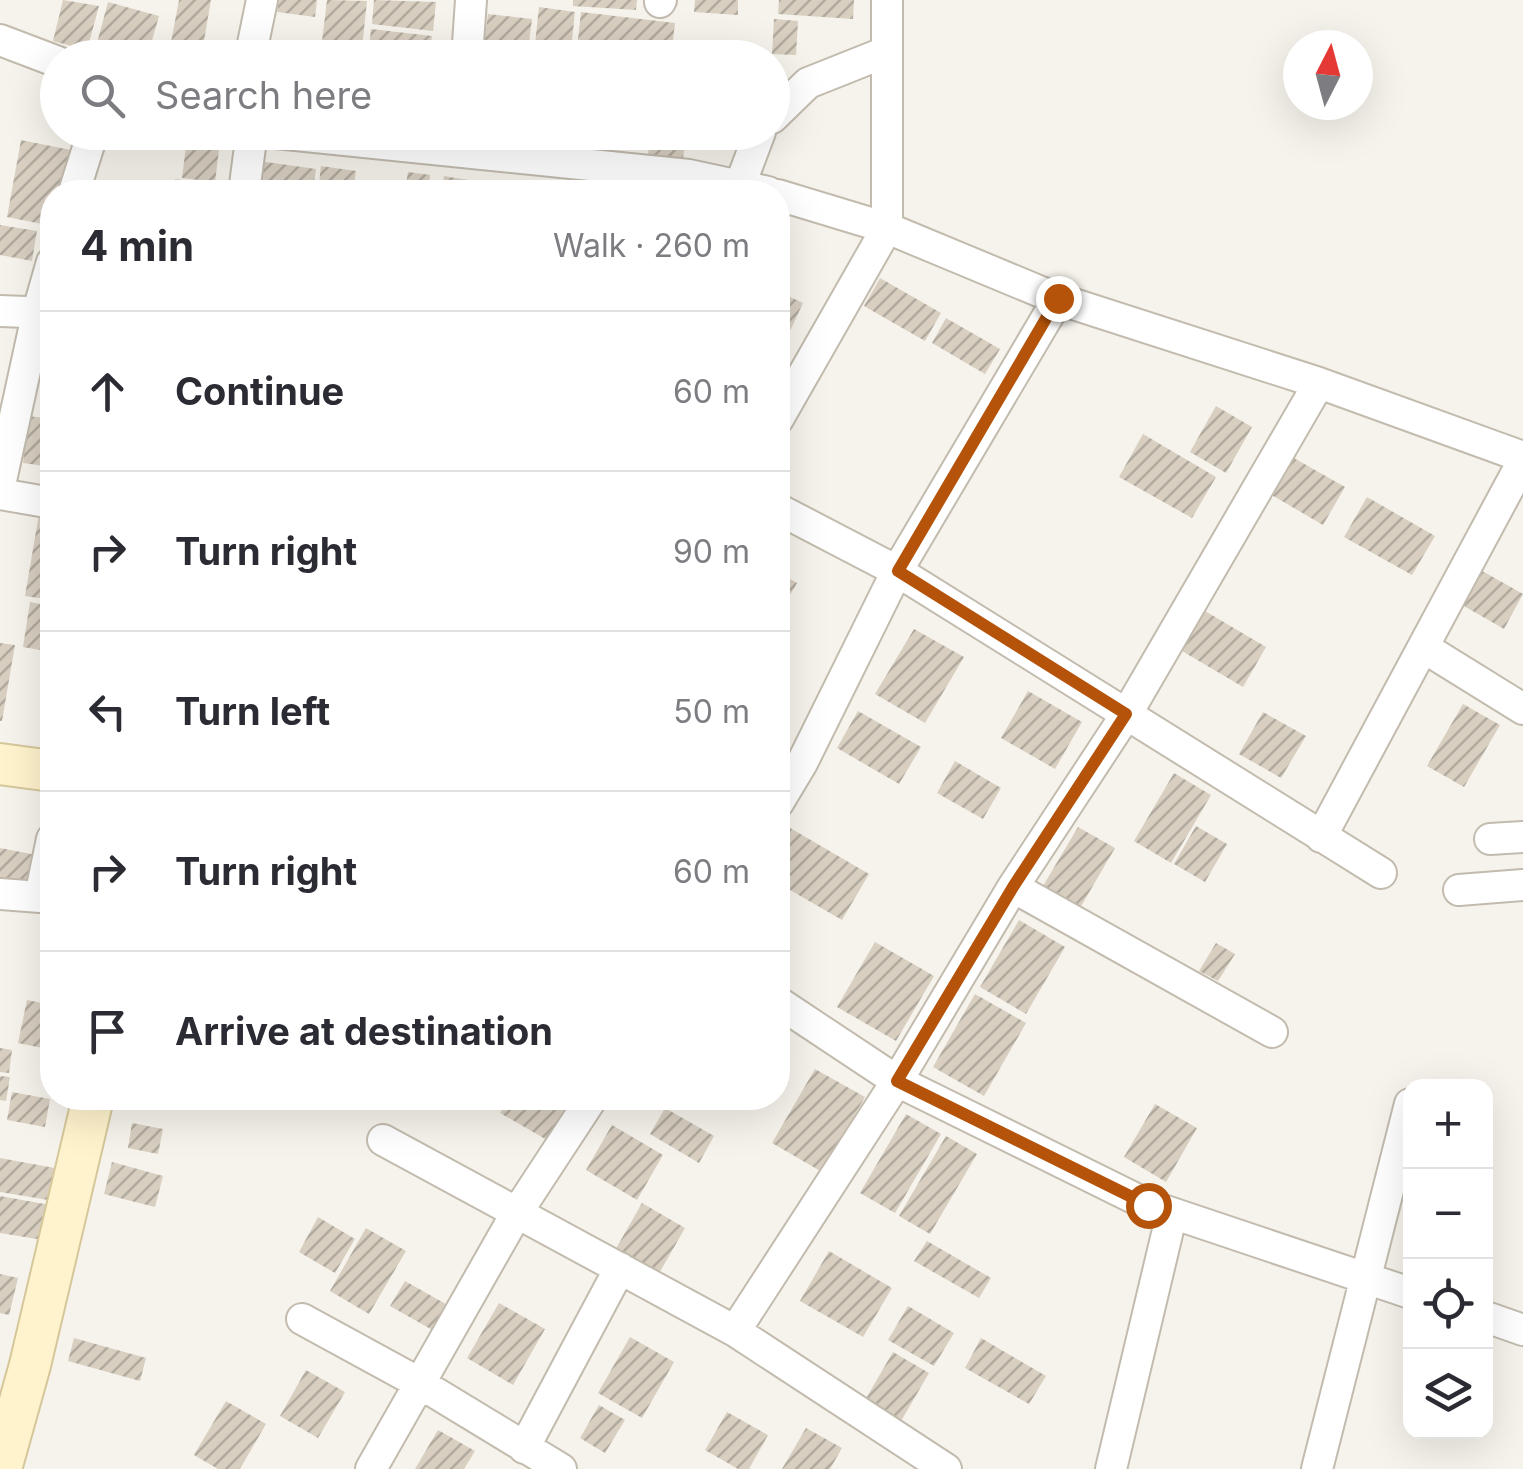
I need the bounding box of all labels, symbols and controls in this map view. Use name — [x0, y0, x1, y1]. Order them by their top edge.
north arrow — [1283, 30, 1373, 120]
search box — [40, 40, 790, 150]
icon: search — [75, 68, 130, 123]
text: Search here — [155, 72, 372, 118]
text: 4 min — [80, 220, 194, 271]
text: Walk · 260 m — [553, 226, 750, 265]
route end — [1036, 276, 1082, 322]
icon: ahead — [80, 364, 135, 419]
text: Continue — [175, 368, 344, 414]
text: 60 m — [673, 372, 750, 411]
icon: right — [80, 524, 135, 579]
text: Turn right — [175, 528, 357, 574]
text: 90 m — [673, 532, 750, 571]
icon: left — [80, 684, 135, 739]
text: Turn left — [175, 688, 330, 734]
text: 50 m — [673, 692, 750, 731]
icon: right — [80, 844, 135, 899]
text: Turn right — [175, 848, 357, 894]
text: 60 m — [673, 852, 750, 891]
icon: arrive — [80, 1004, 135, 1059]
text: Arrive at destination — [175, 1008, 553, 1054]
map controls — [1403, 1079, 1493, 1439]
button: + — [1403, 1079, 1493, 1169]
button: − — [1403, 1169, 1493, 1259]
route start — [1126, 1183, 1172, 1229]
button: locate — [1403, 1259, 1493, 1349]
button: layers — [1403, 1349, 1493, 1439]

